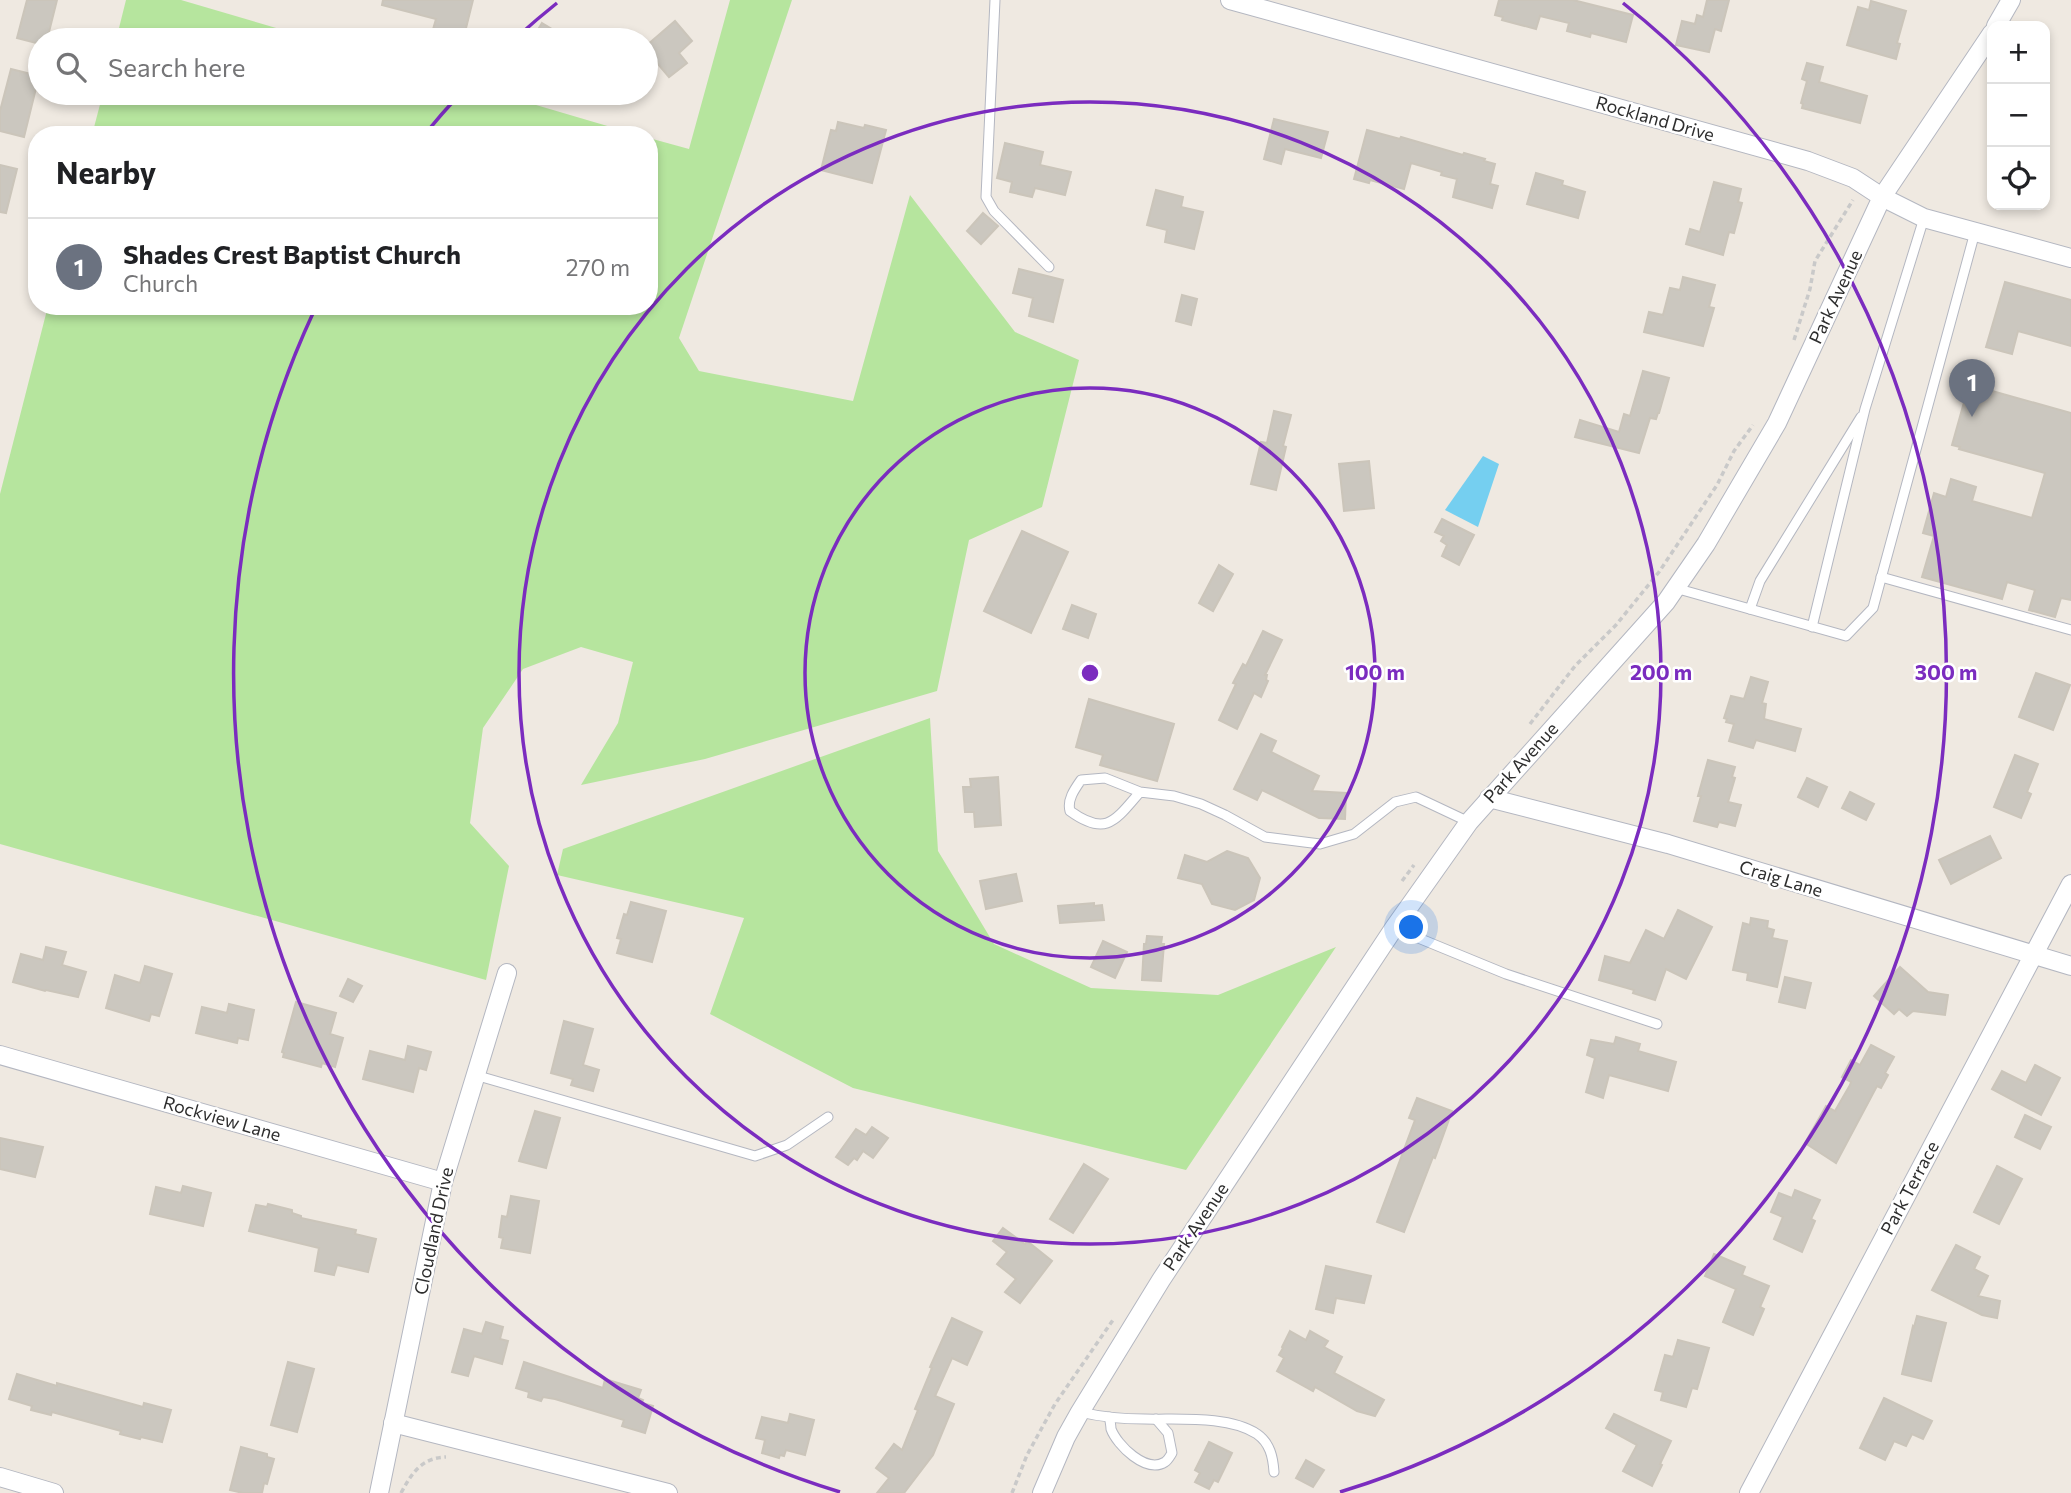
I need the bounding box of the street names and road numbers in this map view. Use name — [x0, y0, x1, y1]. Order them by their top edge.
street label: Rockland Drive — [1593, 91, 1717, 145]
street label: Park Avenue — [1804, 246, 1866, 347]
street label: Park Avenue — [1478, 717, 1562, 807]
street label: Craig Lane — [1737, 855, 1826, 901]
street label: Rockview Lane — [161, 1091, 284, 1145]
street label: Park Terrace — [1875, 1137, 1943, 1238]
street label: Cloudland Drive — [409, 1165, 457, 1297]
street label: Park Avenue — [1158, 1178, 1233, 1275]

